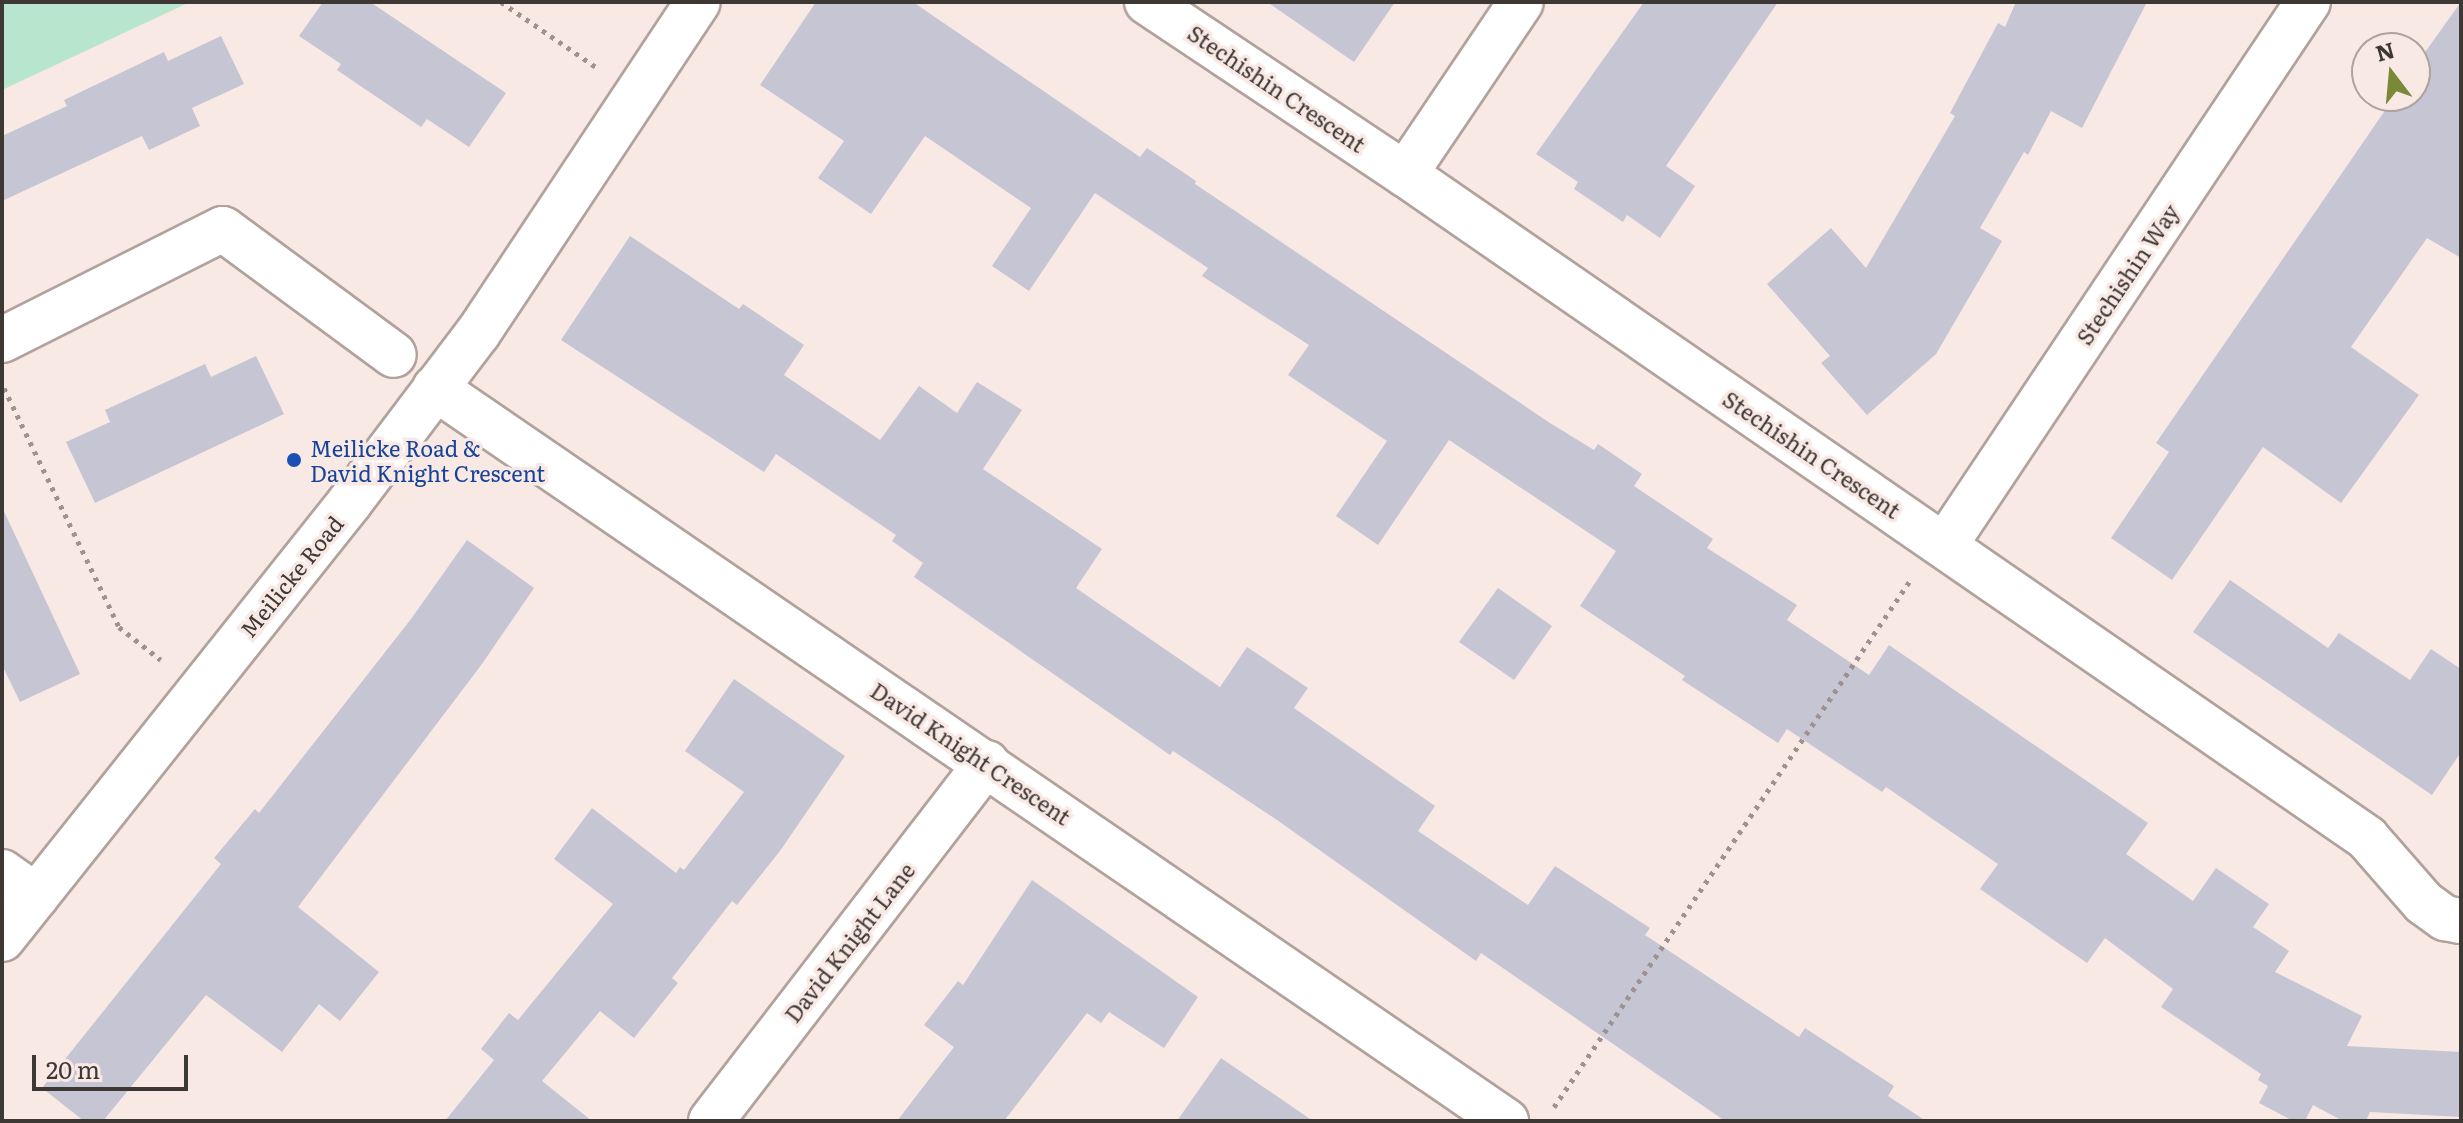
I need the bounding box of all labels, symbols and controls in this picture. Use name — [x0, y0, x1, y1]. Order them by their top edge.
street label: Stechishin Crescent — [1183, 19, 1371, 157]
north arrow — [2351, 32, 2431, 112]
text: N — [2371, 32, 2398, 69]
street label: Stechishin Way — [2070, 199, 2184, 349]
street label: Stechishin Crescent — [1718, 385, 1906, 523]
place label: Meilicke Road & David Knight Crescent — [310, 434, 545, 486]
marker: Meilicke Road & David Knight Crescent — [285, 451, 303, 469]
street label: Meilicke Road — [234, 510, 348, 642]
street label: David Knight Crescent — [866, 676, 1076, 830]
street label: David Knight Lane — [778, 857, 920, 1027]
scale bar — [36, 1039, 192, 1089]
text: 20 m — [46, 1051, 100, 1086]

